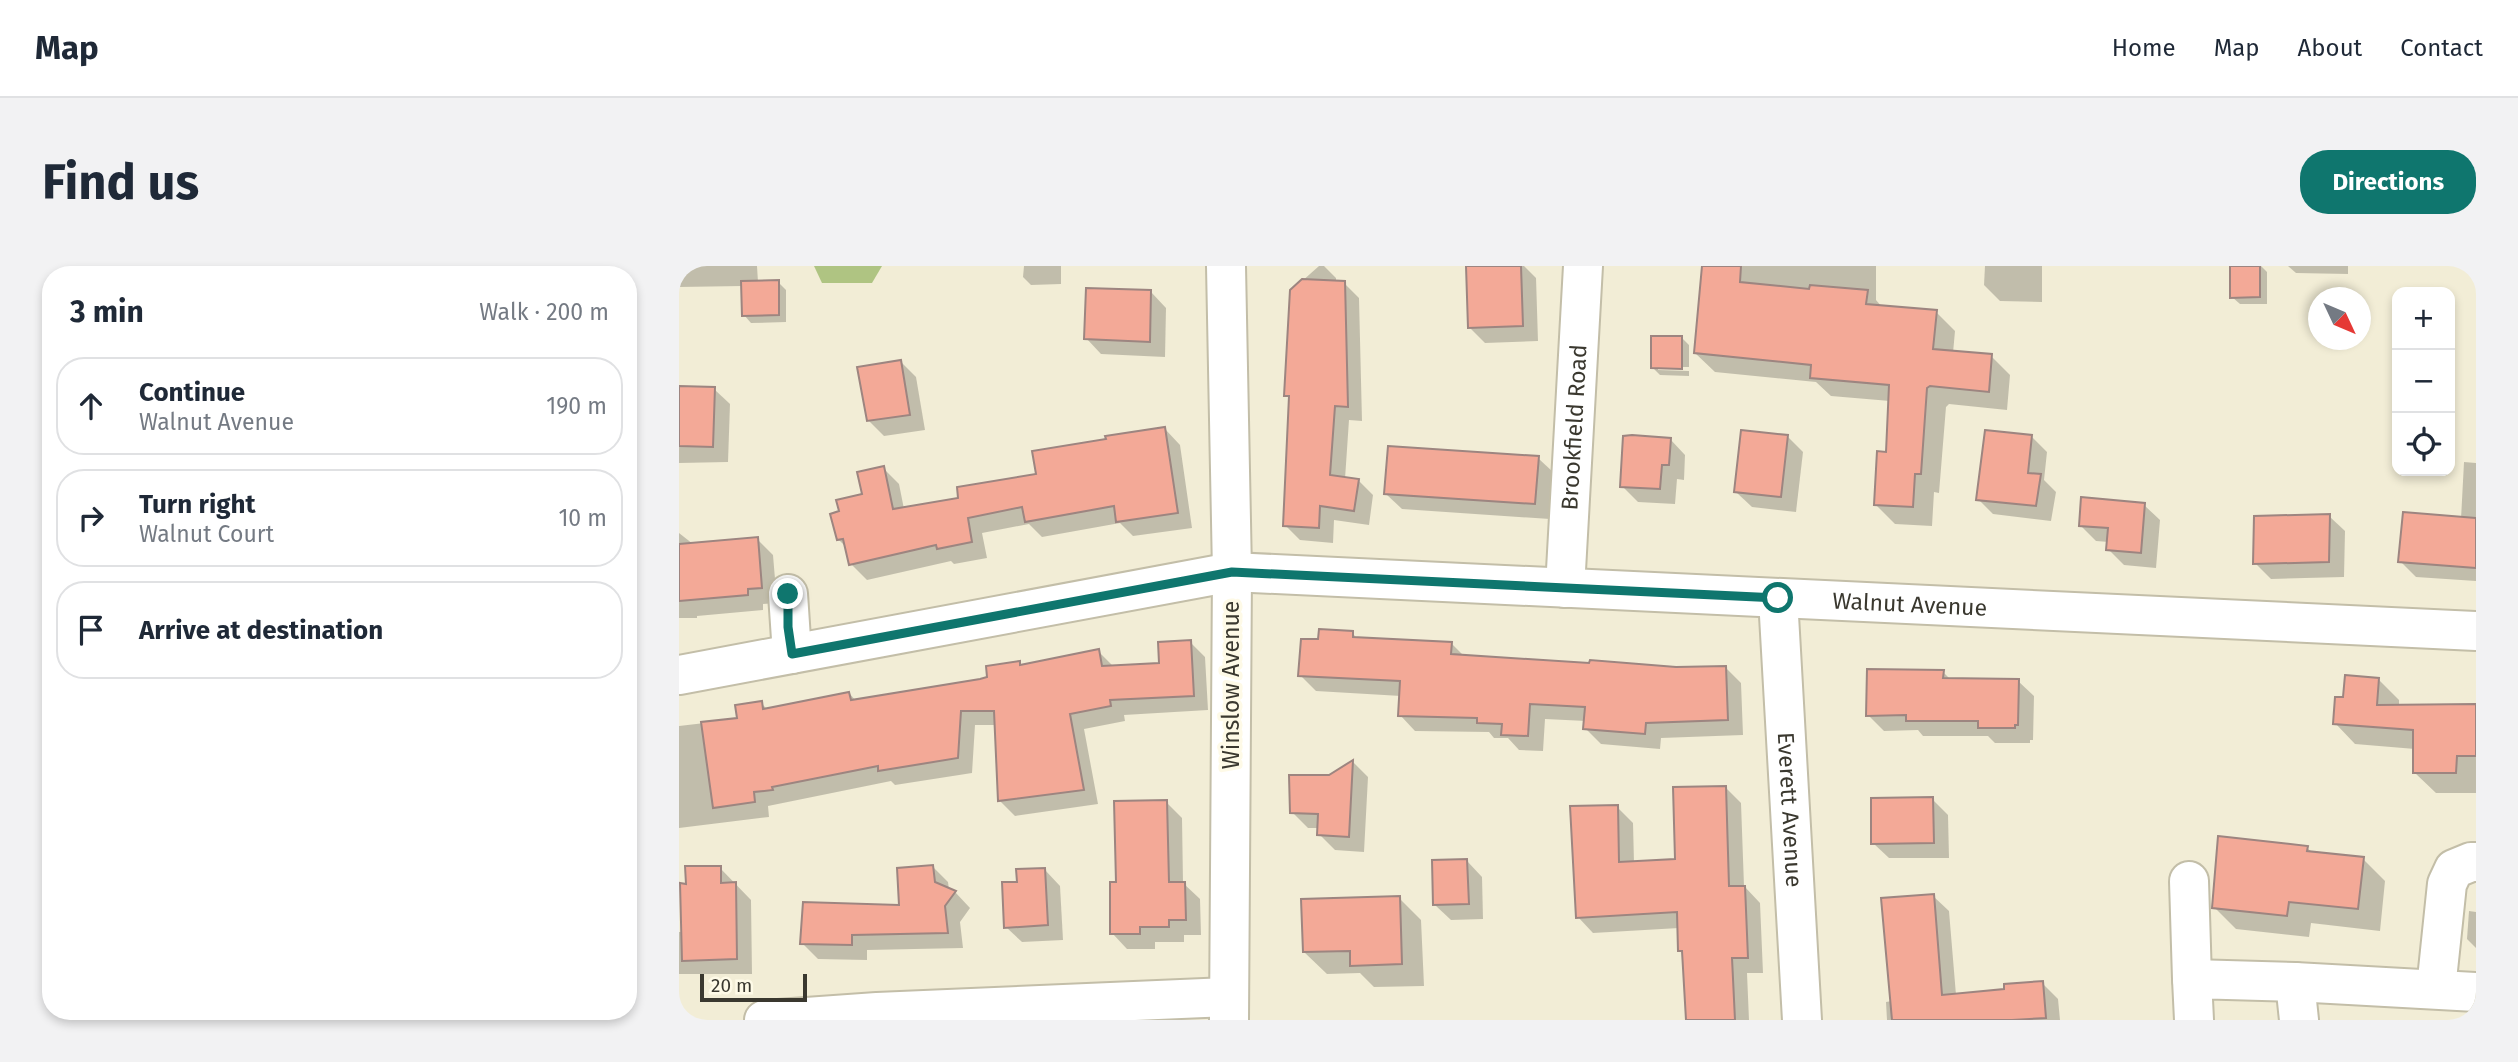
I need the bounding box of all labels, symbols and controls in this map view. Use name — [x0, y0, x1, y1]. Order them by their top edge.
text: Map — [35, 28, 99, 68]
text: Home — [2112, 34, 2176, 62]
text: Map — [2214, 34, 2260, 62]
text: About — [2298, 34, 2362, 62]
text: Contact — [2400, 34, 2483, 62]
button: Directions — [2300, 150, 2476, 214]
text: Find us — [42, 153, 199, 212]
north arrow — [2308, 287, 2371, 350]
map controls — [2392, 287, 2455, 476]
button: + — [2392, 287, 2455, 350]
text: 3 min — [70, 294, 144, 330]
text: Walk · 200 m — [479, 298, 609, 326]
street label: Brookfield Road — [1555, 344, 1593, 511]
button: − — [2392, 350, 2455, 413]
text: Continue — [139, 377, 245, 408]
icon: ahead — [72, 387, 110, 425]
text: 190 m — [546, 392, 607, 420]
text: Walnut Avenue — [139, 408, 294, 436]
button: locate — [2392, 413, 2455, 476]
text: Turn right — [139, 489, 256, 520]
icon: right — [72, 499, 110, 537]
text: 10 m — [558, 504, 607, 532]
text: Walnut Court — [139, 520, 274, 548]
route end — [772, 578, 803, 609]
route start — [1762, 582, 1793, 613]
street label: Walnut Avenue — [1832, 586, 1988, 622]
street label: Winslow Avenue — [1217, 601, 1245, 769]
icon: arrive — [72, 611, 110, 649]
text: Arrive at destination — [139, 615, 383, 646]
street label: Everett Avenue — [1772, 731, 1808, 888]
scale bar — [700, 971, 807, 1003]
text: 20 m — [711, 974, 752, 997]

